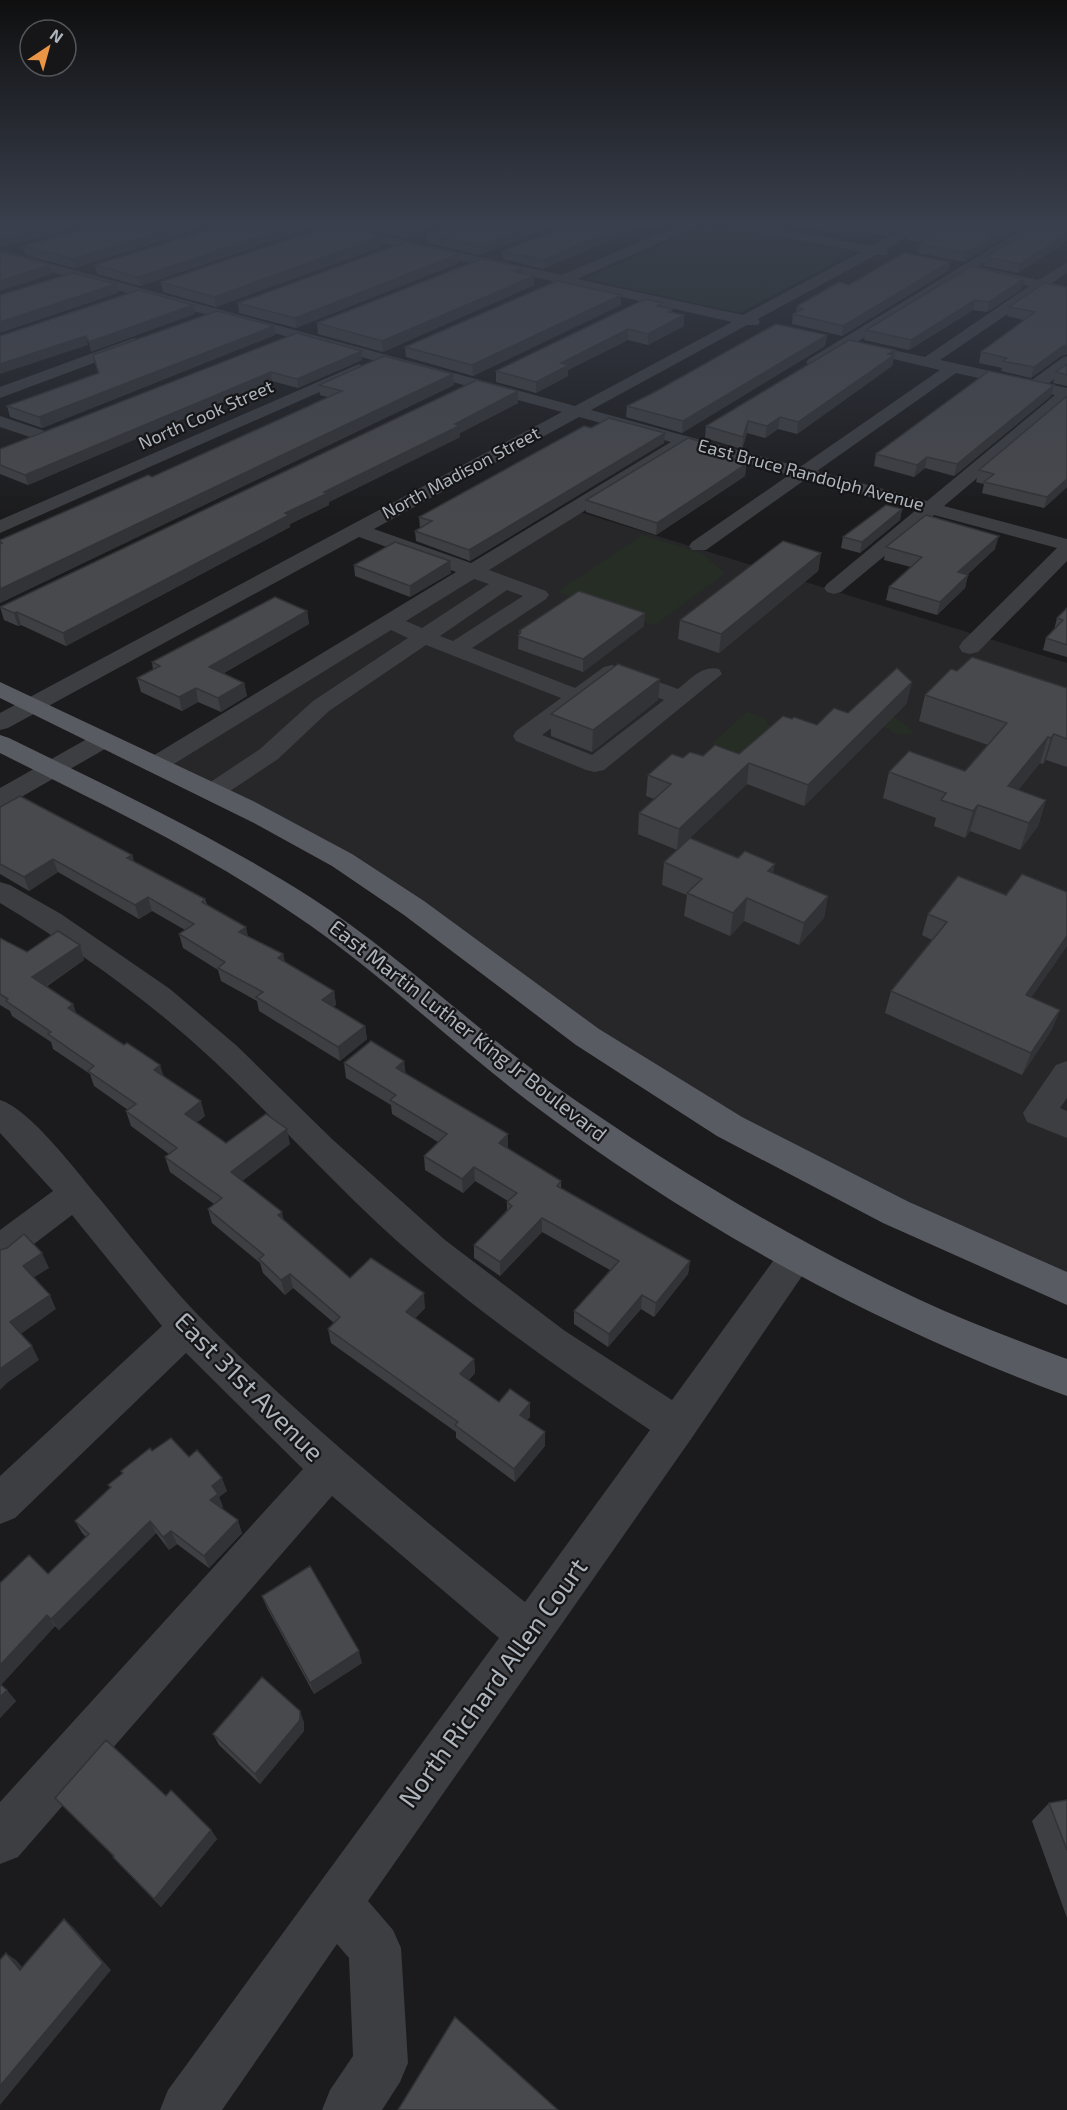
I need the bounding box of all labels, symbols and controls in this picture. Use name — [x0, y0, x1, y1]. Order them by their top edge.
north arrow — [18, 18, 78, 78]
text: N — [47, 24, 67, 47]
street label: North Cook Street — [135, 374, 277, 454]
street label: North Madison Street — [378, 421, 543, 523]
street label: East Bruce Randolph Avenue — [696, 433, 927, 515]
street label: East Martin Luther King Jr Boulevard — [325, 914, 612, 1146]
street label: East 31st Avenue — [169, 1305, 331, 1467]
street label: North Richard Allen Court — [391, 1551, 593, 1813]

